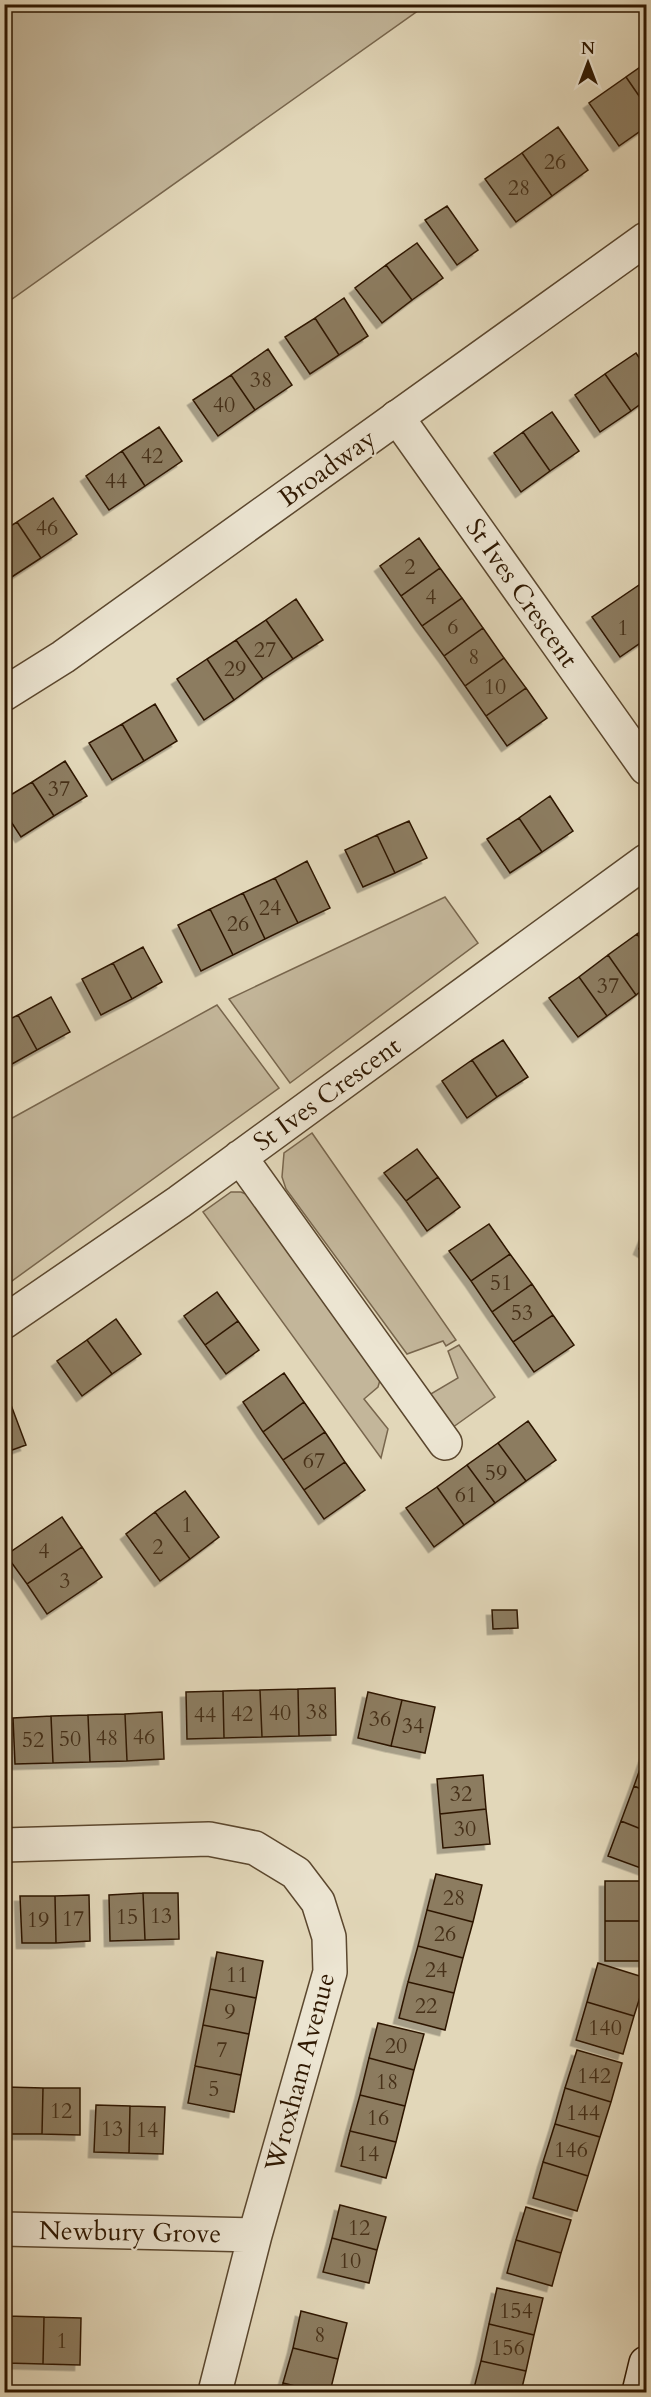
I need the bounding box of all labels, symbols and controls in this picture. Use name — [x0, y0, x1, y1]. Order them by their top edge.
north arrow — [558, 33, 618, 93]
text: N — [581, 38, 595, 60]
house number: 26 — [544, 147, 566, 177]
house number: 28 — [508, 173, 530, 203]
house number: 38 — [250, 365, 272, 395]
house number: 40 — [213, 390, 235, 420]
street label: Broadway — [271, 421, 383, 515]
house number: 42 — [141, 441, 163, 471]
house number: 44 — [105, 466, 127, 496]
street label: St Ives Crescent — [458, 512, 586, 674]
house number: 46 — [36, 513, 58, 543]
house number: 2 — [404, 552, 416, 582]
house number: 4 — [425, 582, 437, 612]
house number: 6 — [447, 612, 459, 642]
house number: 1 — [617, 613, 629, 643]
house number: 27 — [254, 635, 276, 665]
house number: 8 — [468, 642, 480, 672]
house number: 29 — [224, 654, 246, 684]
house number: 10 — [484, 672, 506, 702]
house number: 37 — [48, 774, 70, 804]
house number: 24 — [259, 893, 281, 923]
house number: 26 — [227, 909, 249, 939]
house number: 37 — [597, 971, 619, 1001]
street label: St Ives Crescent — [246, 1029, 408, 1159]
house number: 51 — [490, 1268, 512, 1298]
house number: 53 — [511, 1298, 533, 1328]
house number: 67 — [303, 1446, 325, 1476]
house number: 59 — [485, 1458, 507, 1488]
house number: 61 — [455, 1480, 477, 1510]
house number: 1 — [181, 1510, 193, 1540]
house number: 2 — [152, 1532, 164, 1562]
house number: 4 — [38, 1536, 50, 1566]
house number: 3 — [59, 1566, 71, 1596]
house number: 38 — [306, 1697, 328, 1727]
house number: 40 — [269, 1698, 291, 1728]
house number: 42 — [231, 1699, 253, 1729]
house number: 44 — [194, 1700, 216, 1730]
house number: 36 — [369, 1704, 391, 1734]
house number: 34 — [402, 1711, 424, 1741]
house number: 46 — [133, 1722, 155, 1752]
house number: 48 — [96, 1723, 118, 1753]
house number: 50 — [59, 1724, 81, 1754]
house number: 52 — [22, 1725, 44, 1755]
house number: 32 — [450, 1779, 472, 1809]
house number: 30 — [454, 1814, 476, 1844]
house number: 28 — [443, 1883, 465, 1913]
house number: 13 — [150, 1901, 172, 1931]
house number: 15 — [116, 1902, 138, 1932]
house number: 17 — [62, 1904, 84, 1934]
house number: 19 — [27, 1905, 49, 1935]
house number: 26 — [434, 1919, 456, 1949]
house number: 24 — [425, 1955, 447, 1985]
house number: 11 — [226, 1960, 248, 1990]
street label: Wroxham Avenue — [256, 1969, 343, 2176]
house number: 22 — [415, 1991, 437, 2021]
house number: 9 — [224, 1997, 236, 2027]
house number: 140 — [588, 2013, 622, 2043]
house number: 20 — [385, 2031, 407, 2061]
house number: 7 — [216, 2035, 228, 2065]
house number: 142 — [577, 2061, 611, 2091]
house number: 18 — [376, 2067, 398, 2097]
house number: 5 — [208, 2074, 220, 2104]
house number: 12 — [50, 2096, 72, 2126]
house number: 144 — [566, 2098, 600, 2128]
house number: 16 — [367, 2103, 389, 2133]
house number: 13 — [101, 2114, 123, 2144]
house number: 14 — [136, 2115, 158, 2145]
house number: 146 — [554, 2135, 588, 2165]
house number: 14 — [357, 2139, 379, 2169]
street label: Newbury Grove — [39, 2213, 221, 2251]
house number: 12 — [348, 2213, 370, 2243]
house number: 10 — [339, 2246, 361, 2276]
house number: 154 — [499, 2296, 533, 2326]
house number: 8 — [314, 2320, 326, 2350]
house number: 1 — [56, 2326, 68, 2356]
house number: 156 — [491, 2333, 525, 2363]

